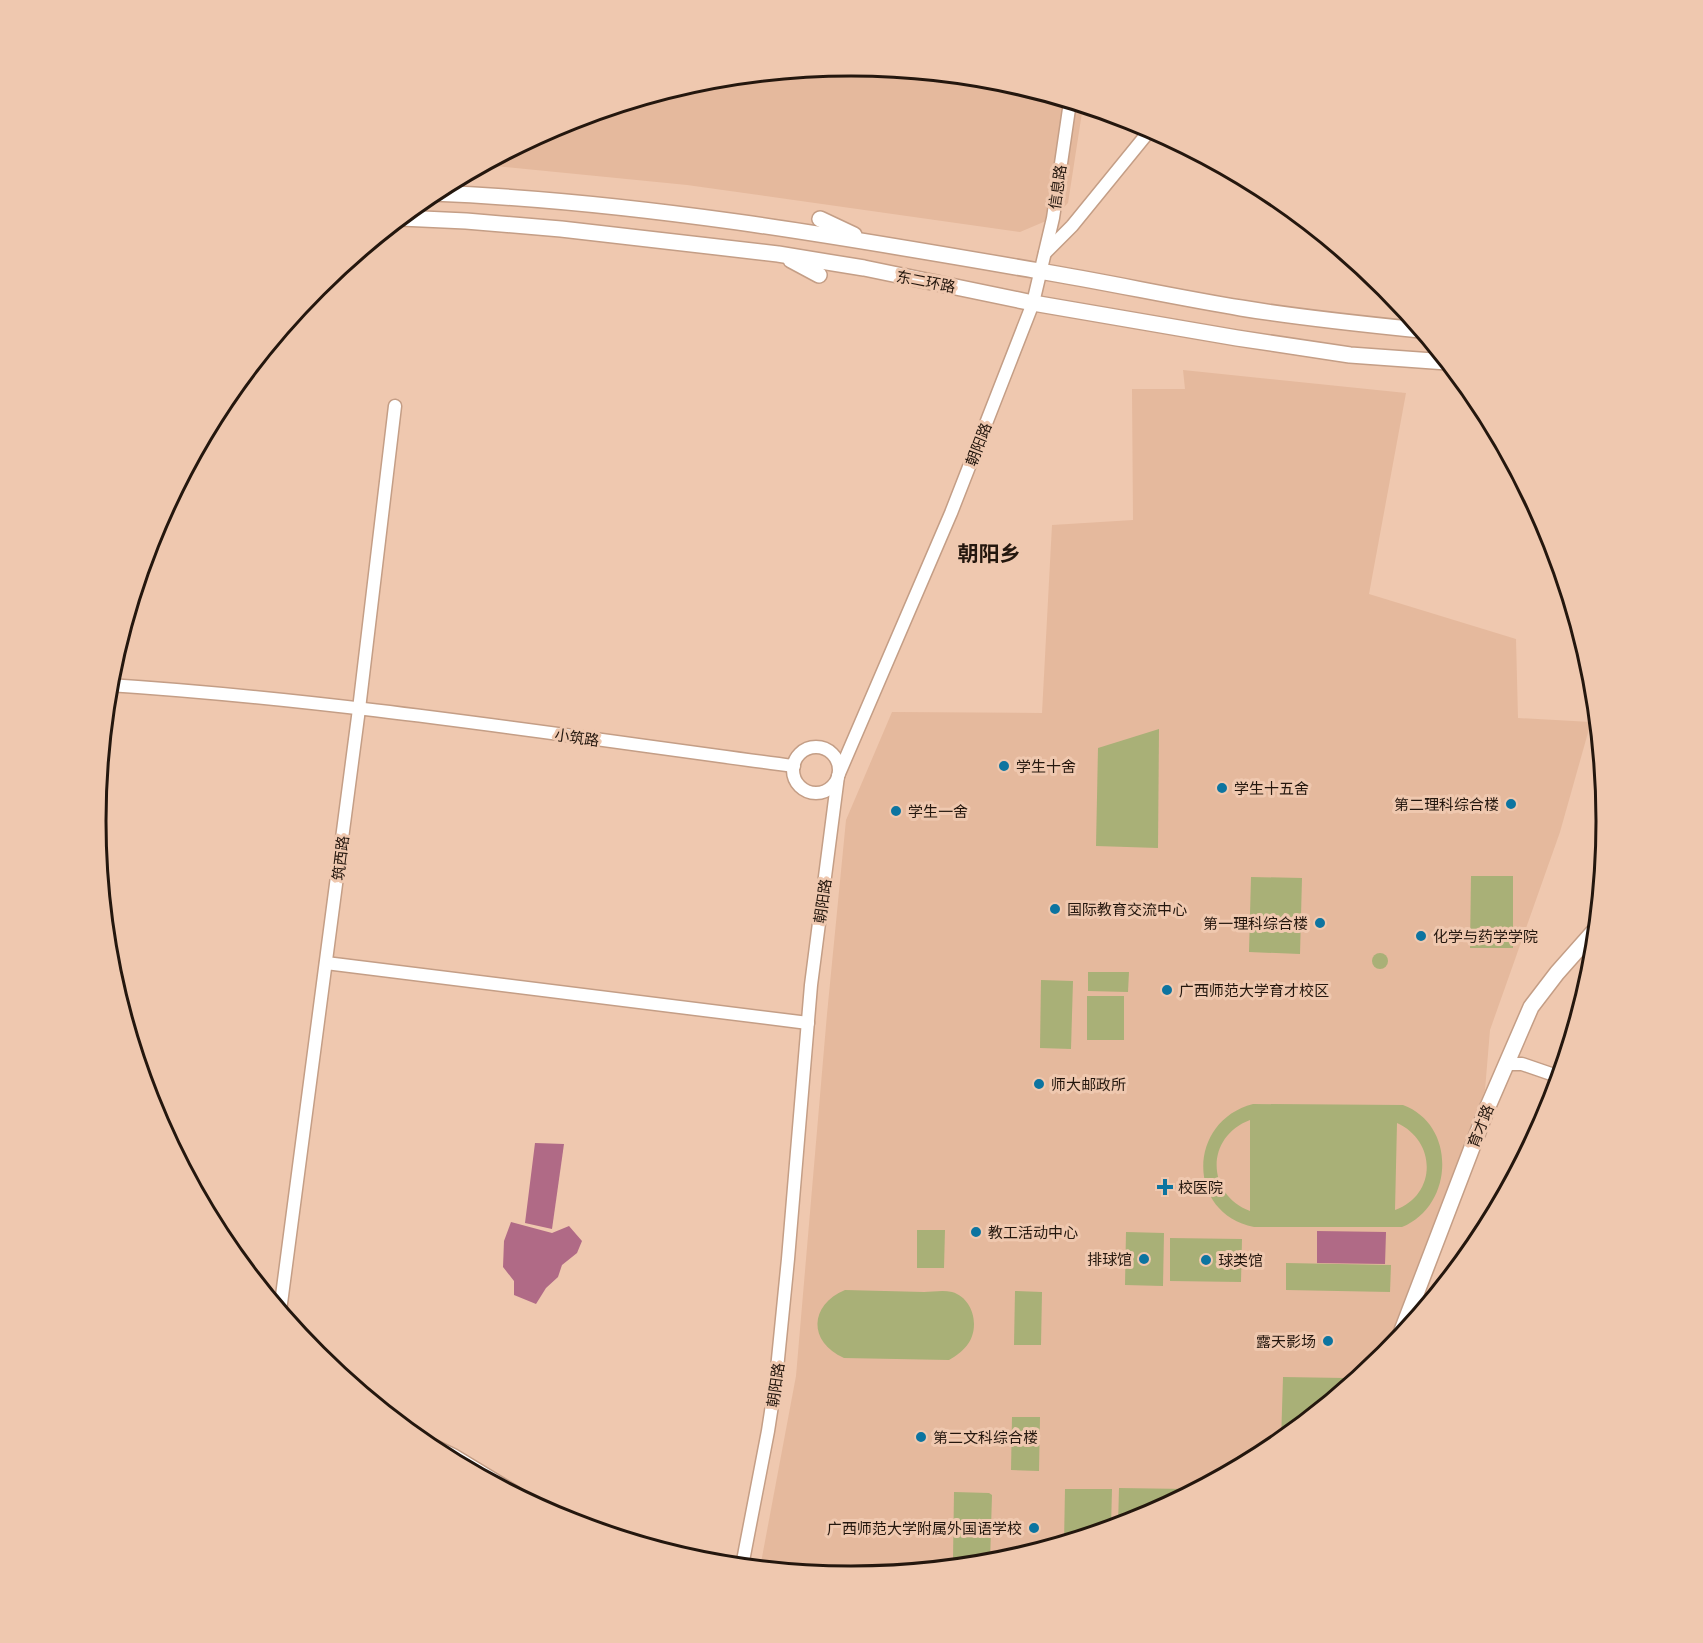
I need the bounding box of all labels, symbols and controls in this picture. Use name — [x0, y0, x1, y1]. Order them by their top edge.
street label: 信息路 — [1045, 163, 1069, 211]
street label: 东二环路 — [895, 266, 957, 296]
street label: 朝阳路 — [962, 420, 994, 468]
district label: 朝阳乡 — [958, 540, 1021, 565]
street label: 小筑路 — [553, 725, 601, 749]
place label: 学生十舍 — [1016, 757, 1076, 775]
marker: 学生十舍 — [997, 759, 1011, 773]
place label: 学生十五舍 — [1234, 779, 1309, 797]
marker: 学生十五舍 — [1215, 781, 1229, 795]
place label: 第二理科综合楼 — [1394, 795, 1499, 813]
marker: 第二理科综合楼 — [1504, 797, 1518, 811]
place label: 学生一舍 — [908, 802, 968, 820]
marker: 学生一舍 — [889, 804, 903, 818]
street label: 筑西路 — [328, 835, 352, 881]
street label: 朝阳路 — [810, 877, 834, 925]
place label: 国际教育交流中心 — [1067, 900, 1187, 918]
marker: 国际教育交流中心 — [1048, 902, 1062, 916]
place label: 第一理科综合楼 — [1203, 914, 1308, 932]
marker: 第一理科综合楼 — [1313, 916, 1327, 930]
place label: 化学与药学学院 — [1433, 927, 1538, 945]
marker: 化学与药学学院 — [1414, 929, 1428, 943]
place label: 广西师范大学育才校区 — [1179, 981, 1329, 999]
marker: 广西师范大学育才校区 — [1160, 983, 1174, 997]
place label: 师大邮政所 — [1051, 1075, 1126, 1093]
marker: 师大邮政所 — [1032, 1077, 1046, 1091]
street label: 育才路 — [1463, 1102, 1497, 1150]
marker: 校医院 — [1156, 1178, 1174, 1196]
place label: 校医院 — [1178, 1178, 1223, 1196]
place label: 教工活动中心 — [988, 1223, 1078, 1241]
marker: 教工活动中心 — [969, 1225, 983, 1239]
place label: 排球馆 — [1087, 1250, 1132, 1268]
place label: 球类馆 — [1218, 1251, 1263, 1269]
marker: 排球馆 — [1137, 1252, 1151, 1266]
marker: 球类馆 — [1199, 1253, 1213, 1267]
place label: 露天影场 — [1256, 1332, 1316, 1350]
marker: 露天影场 — [1321, 1334, 1335, 1348]
street label: 朝阳路 — [763, 1361, 787, 1409]
place label: 第二文科综合楼 — [933, 1428, 1038, 1446]
marker: 第二文科综合楼 — [914, 1430, 928, 1444]
place label: 广西师范大学附属外国语学校 — [827, 1519, 1022, 1537]
marker: 广西师范大学附属外国语学校 — [1027, 1521, 1041, 1535]

